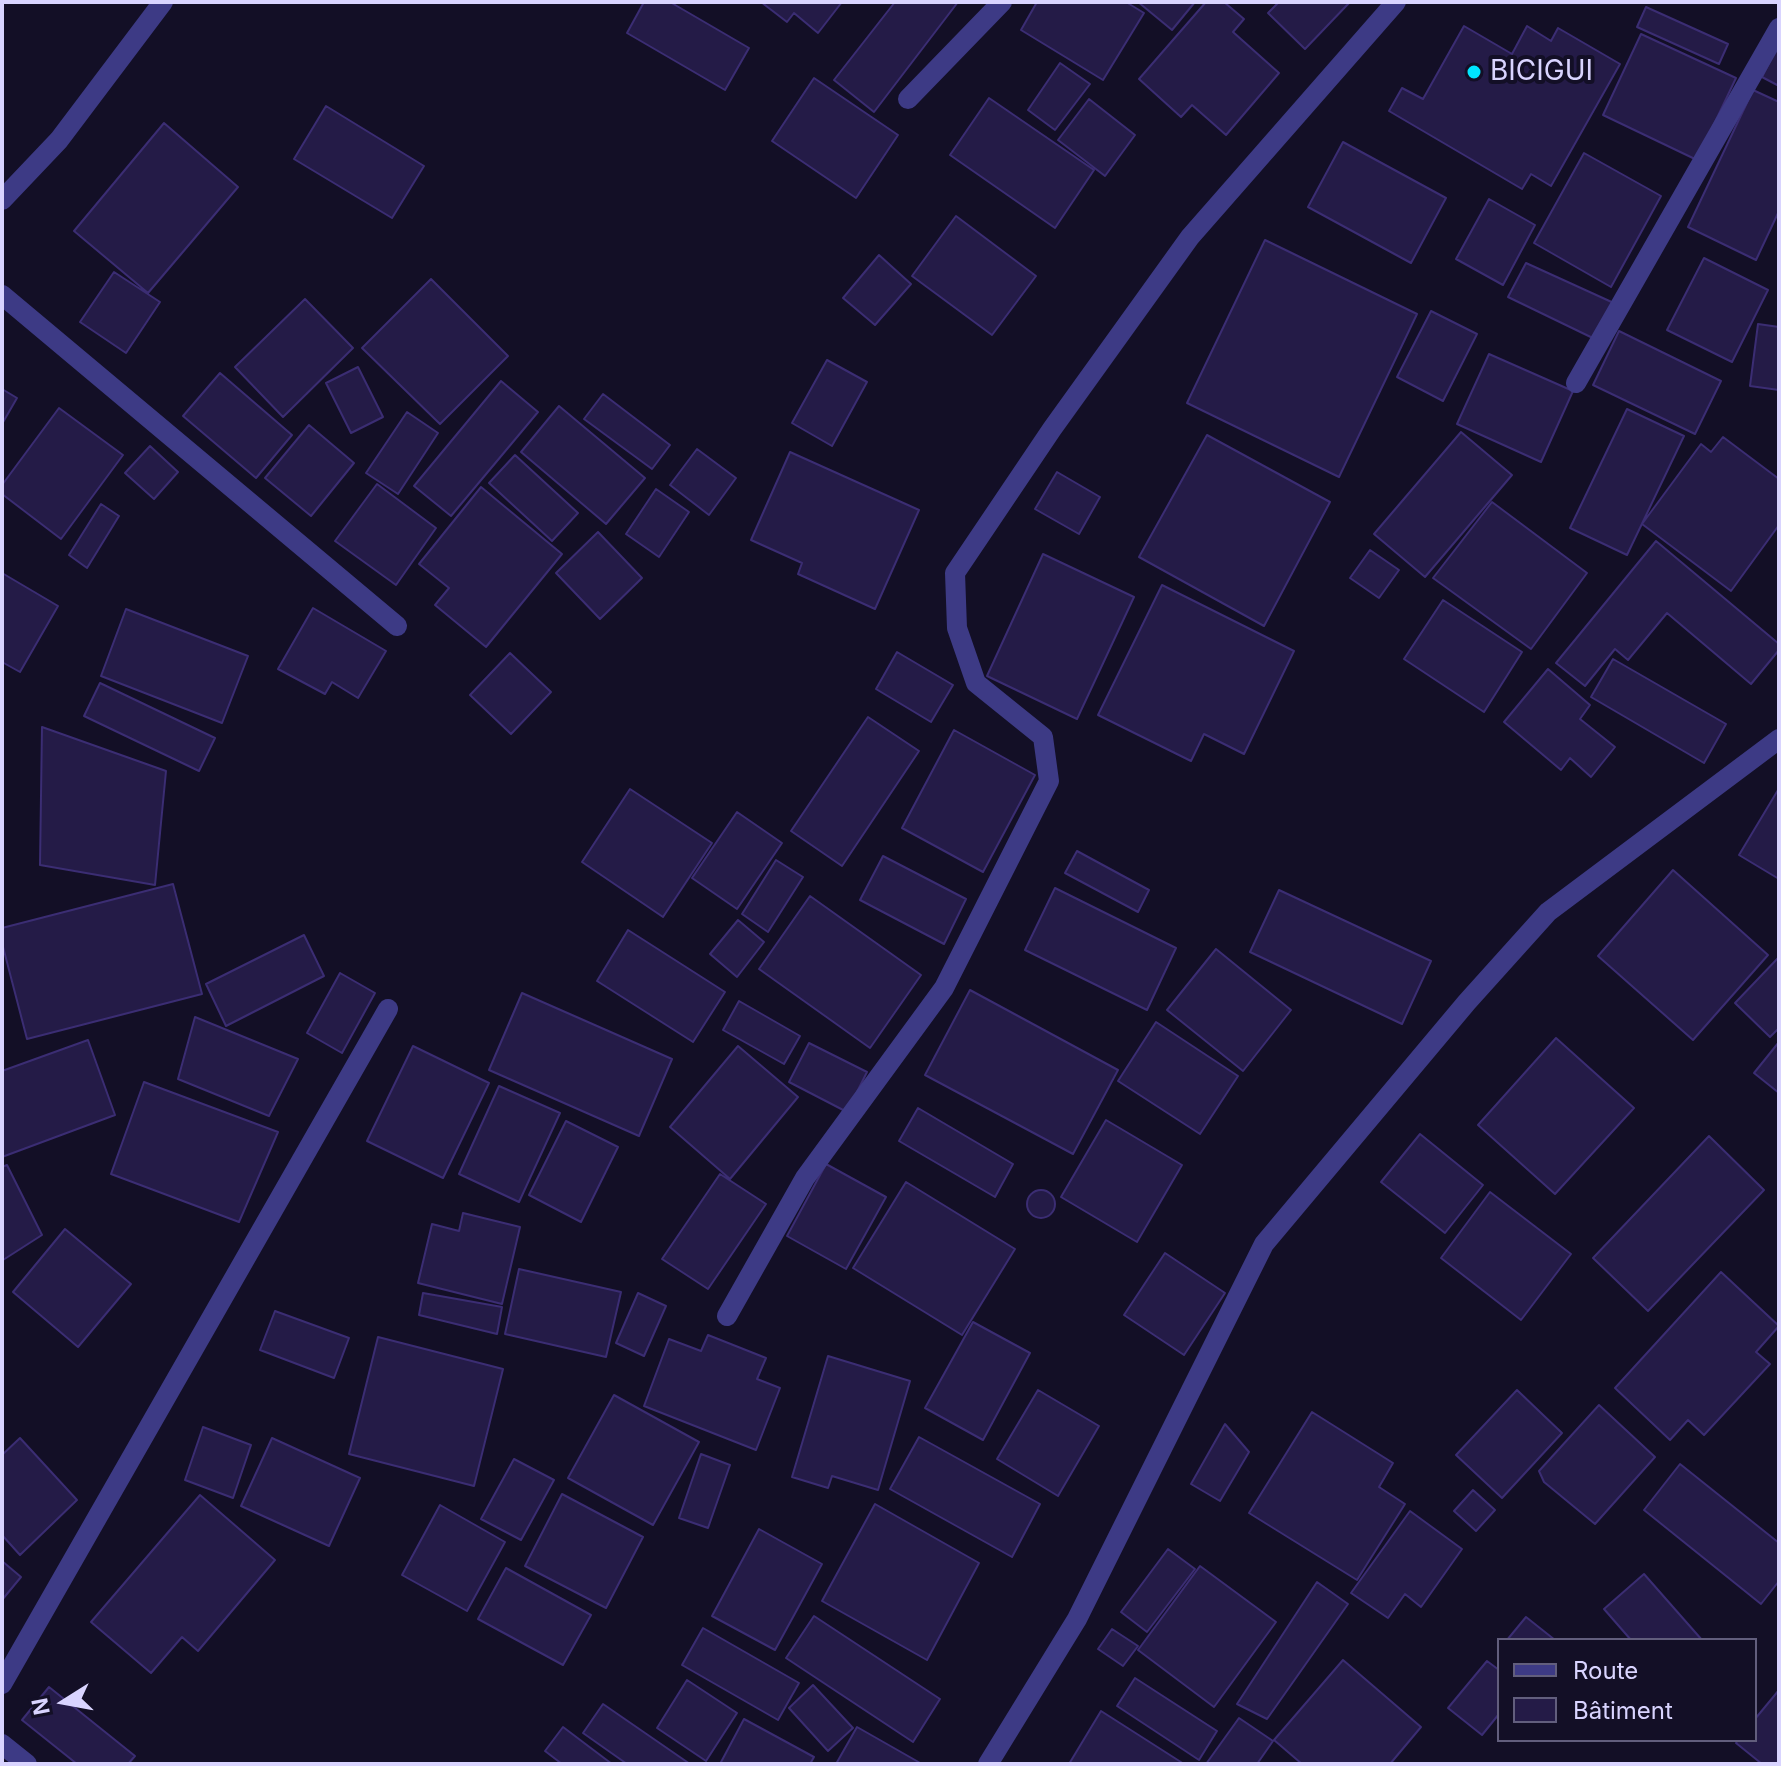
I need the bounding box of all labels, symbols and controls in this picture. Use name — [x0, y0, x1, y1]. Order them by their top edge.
place label: BICIGUI — [1490, 55, 1593, 89]
marker: BICIGUI — [1465, 63, 1483, 81]
legend — [1497, 1638, 1757, 1742]
text: Route — [1573, 1656, 1638, 1685]
north arrow — [24, 1662, 104, 1742]
text: N — [26, 1696, 55, 1717]
text: Bâtiment — [1573, 1696, 1673, 1725]

